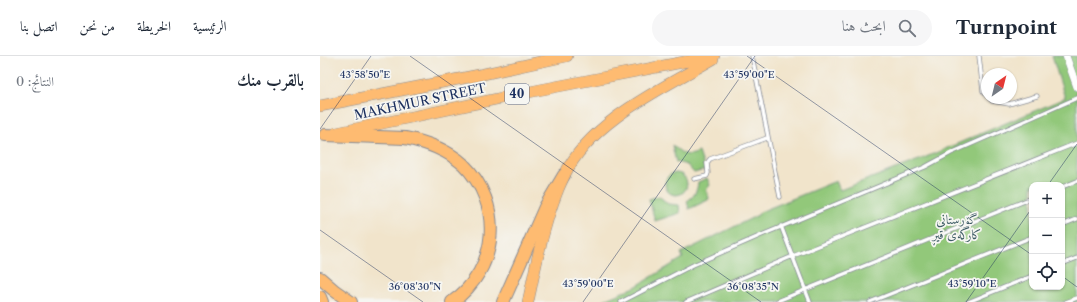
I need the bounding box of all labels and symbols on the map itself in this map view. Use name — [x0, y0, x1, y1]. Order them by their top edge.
text: 43°58'50"E — [340, 68, 390, 81]
text: 43°59'00"E — [723, 68, 775, 81]
north arrow — [981, 68, 1017, 104]
street label: MAKHMUR STREET — [353, 79, 488, 123]
road number: 40 — [505, 84, 529, 104]
park label: گۆڕستانی کارگەی قیڕ — [931, 211, 981, 246]
text: 43°59'00"E — [562, 277, 614, 290]
text: 43°59'10"E — [947, 277, 997, 290]
text: 36°08'30"N — [389, 280, 441, 293]
text: 36°08'35"N — [727, 280, 779, 293]

